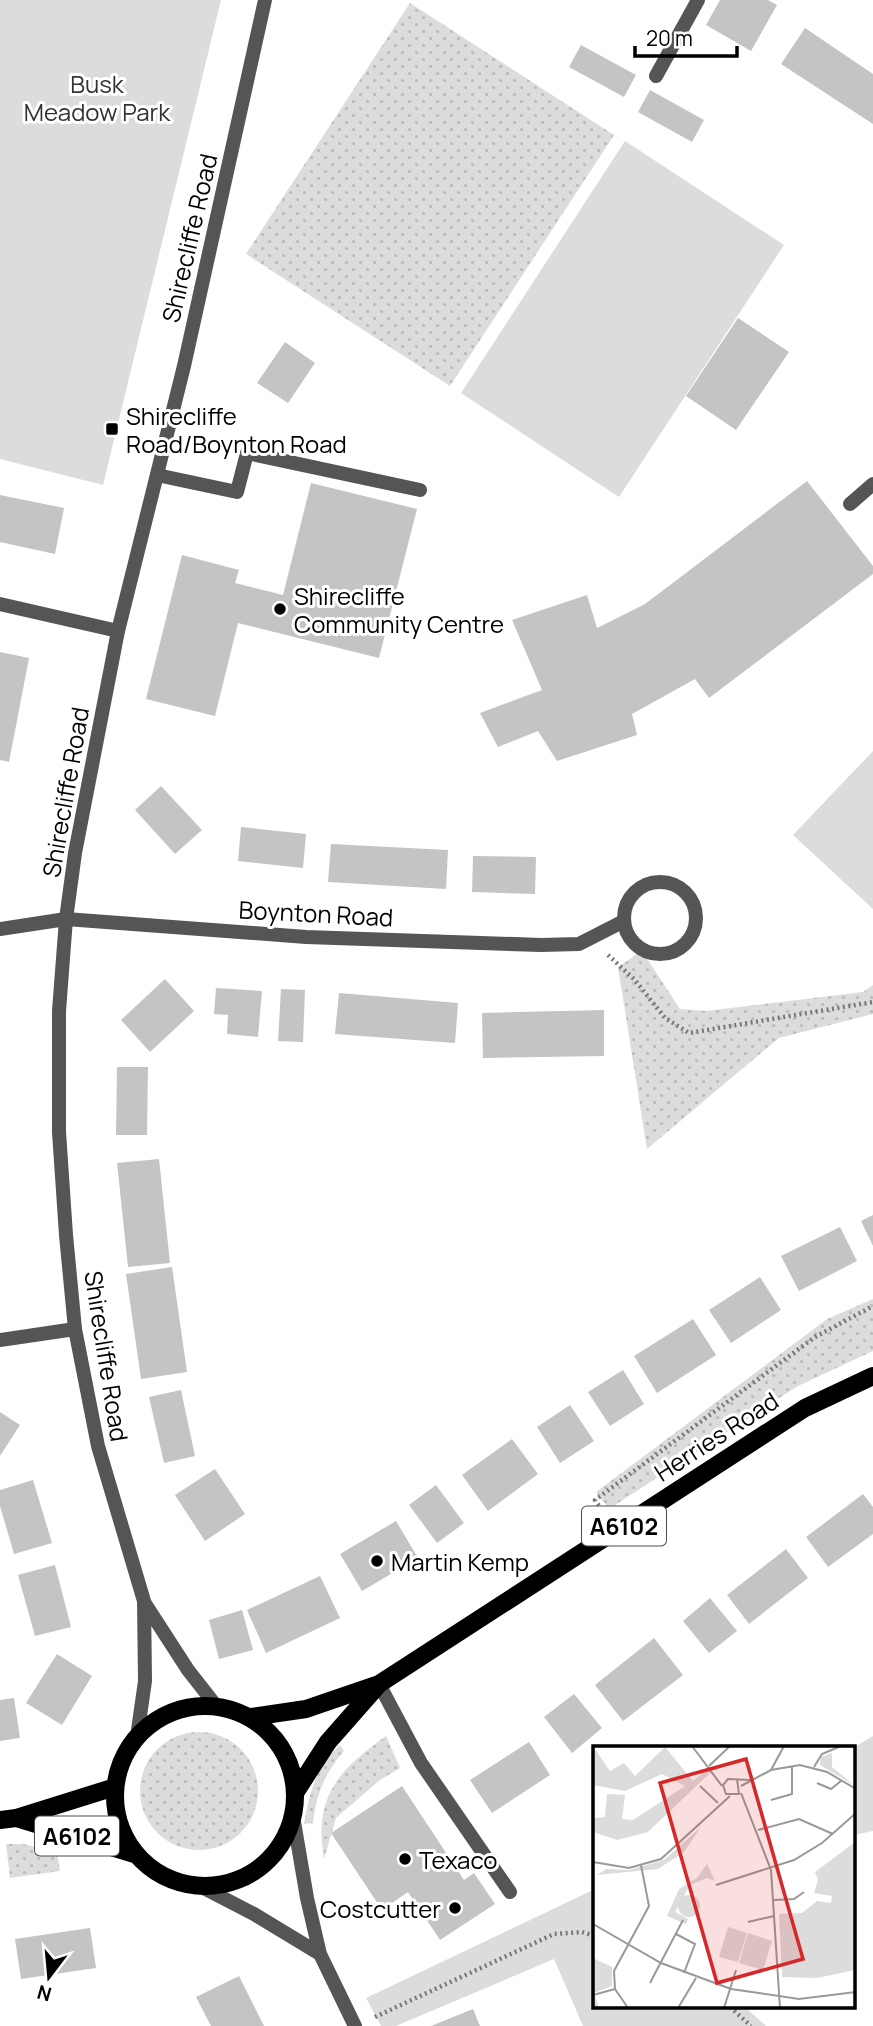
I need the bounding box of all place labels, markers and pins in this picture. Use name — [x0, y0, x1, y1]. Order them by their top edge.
place label: Shirecliffe Road/Boynton Road — [126, 399, 347, 460]
marker: Shirecliffe Road/Boynton Road — [104, 421, 120, 437]
place label: Shirecliffe Community Centre — [294, 579, 504, 640]
marker: Shirecliffe Community Centre — [272, 601, 288, 617]
place label: Martin Kemp — [391, 1545, 529, 1578]
marker: Martin Kemp — [369, 1553, 385, 1569]
place label: Texaco — [419, 1843, 498, 1876]
marker: Texaco — [397, 1851, 413, 1867]
place label: Costcutter — [320, 1892, 441, 1925]
marker: Costcutter — [447, 1900, 463, 1916]

